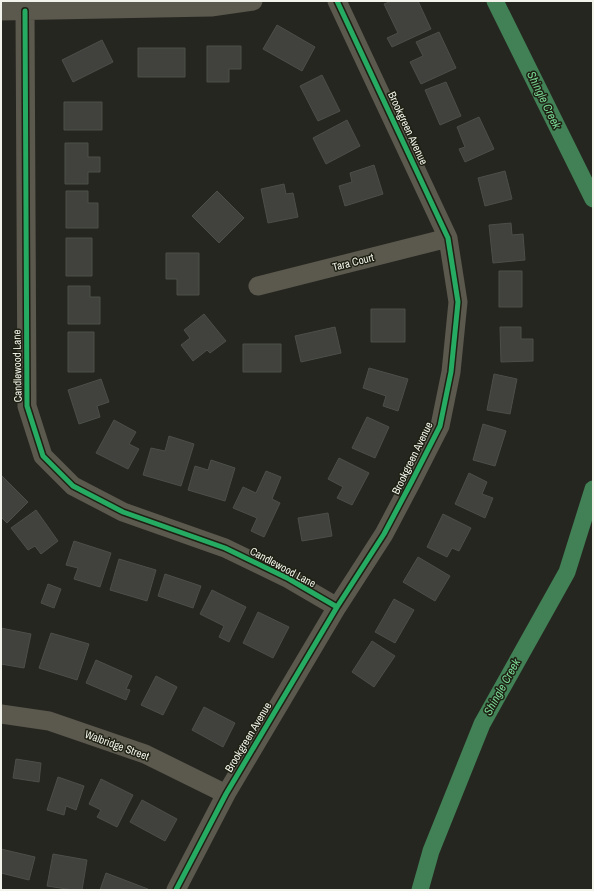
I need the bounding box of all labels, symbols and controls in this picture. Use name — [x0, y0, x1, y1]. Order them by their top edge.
water label: Shingle Creek — [523, 68, 565, 132]
street label: Brookgreen Avenue — [385, 89, 431, 167]
street label: Tara Court — [331, 250, 376, 274]
street label: Candlewood Lane — [9, 330, 25, 402]
street label: Brookgreen Avenue — [388, 419, 436, 497]
street label: Candlewood Lane — [248, 544, 318, 590]
water label: Shingle Creek — [480, 655, 525, 718]
street label: Brookgreen Avenue — [222, 699, 274, 775]
street label: Walbridge Street — [83, 727, 151, 763]

